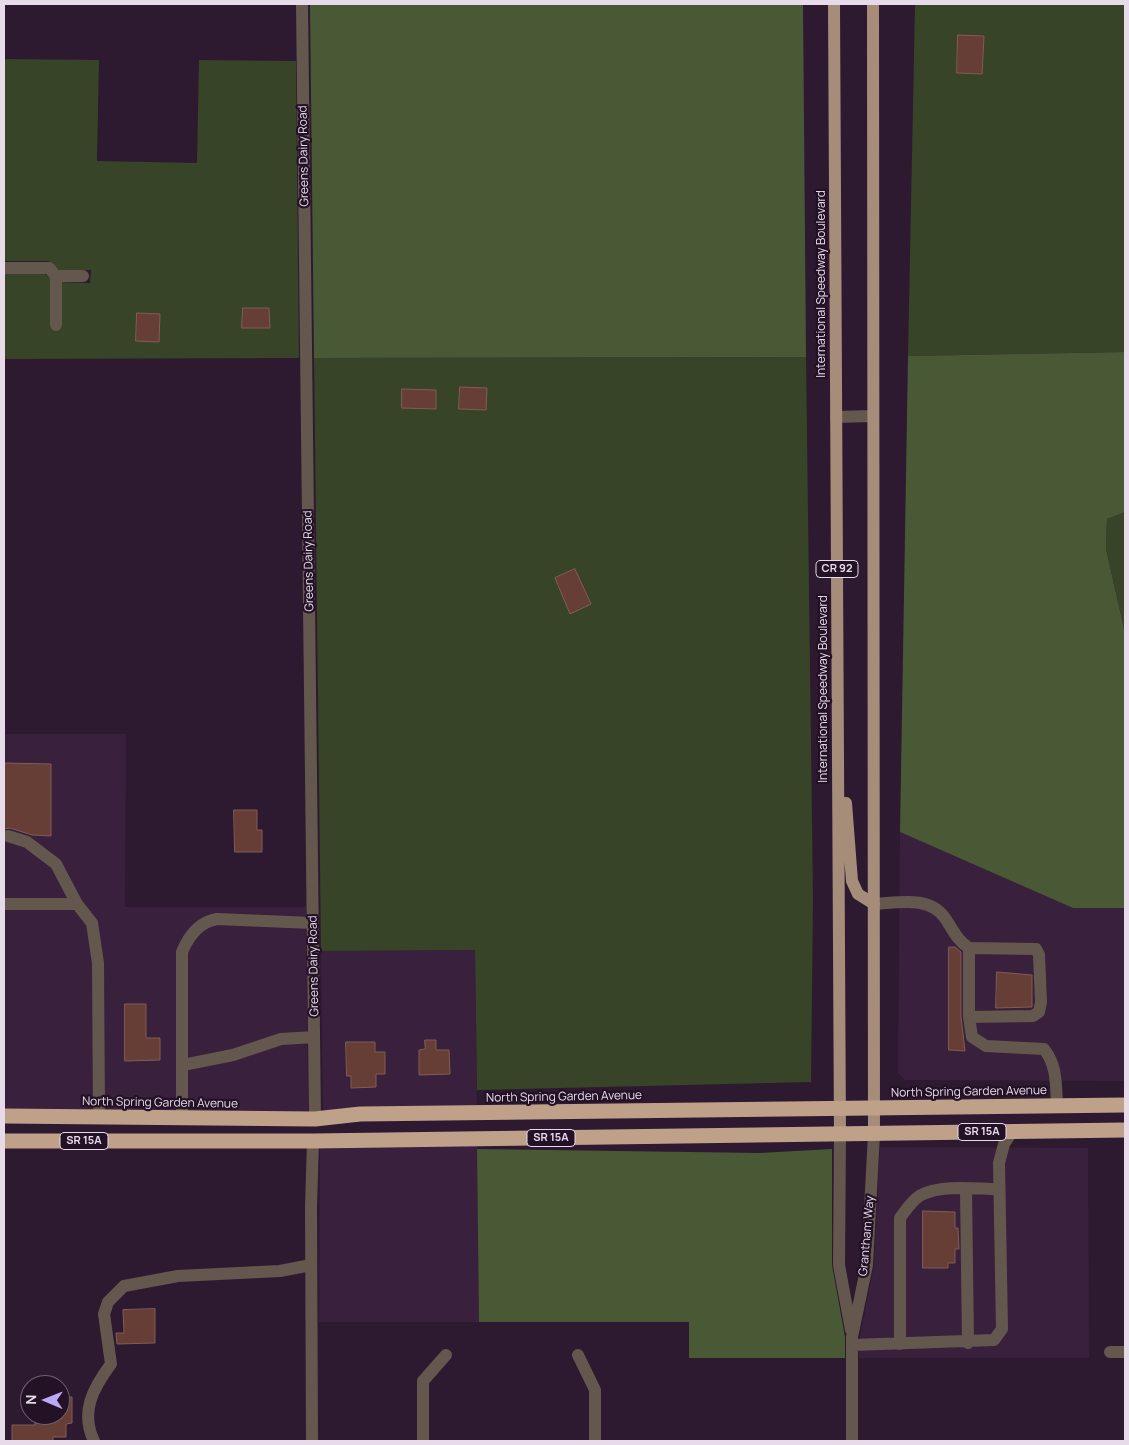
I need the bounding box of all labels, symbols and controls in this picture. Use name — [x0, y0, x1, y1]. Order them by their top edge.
street label: Greens Dairy Road — [296, 105, 312, 207]
street label: International Speedway Boulevard — [815, 190, 829, 378]
street label: Greens Dairy Road — [301, 510, 317, 612]
road number: CR 92 — [816, 560, 858, 578]
street label: International Speedway Boulevard — [817, 595, 831, 783]
street label: Greens Dairy Road — [306, 915, 322, 1017]
street label: North Spring Garden Avenue — [891, 1083, 1047, 1101]
street label: North Spring Garden Avenue — [486, 1088, 642, 1106]
street label: North Spring Garden Avenue — [82, 1094, 238, 1112]
road number: SR 15A — [958, 1124, 1006, 1140]
road number: SR 15A — [527, 1130, 575, 1146]
road number: SR 15A — [60, 1132, 108, 1150]
street label: Grantham Way — [856, 1195, 878, 1277]
north arrow — [20, 1375, 70, 1425]
text: N — [21, 1395, 40, 1405]

